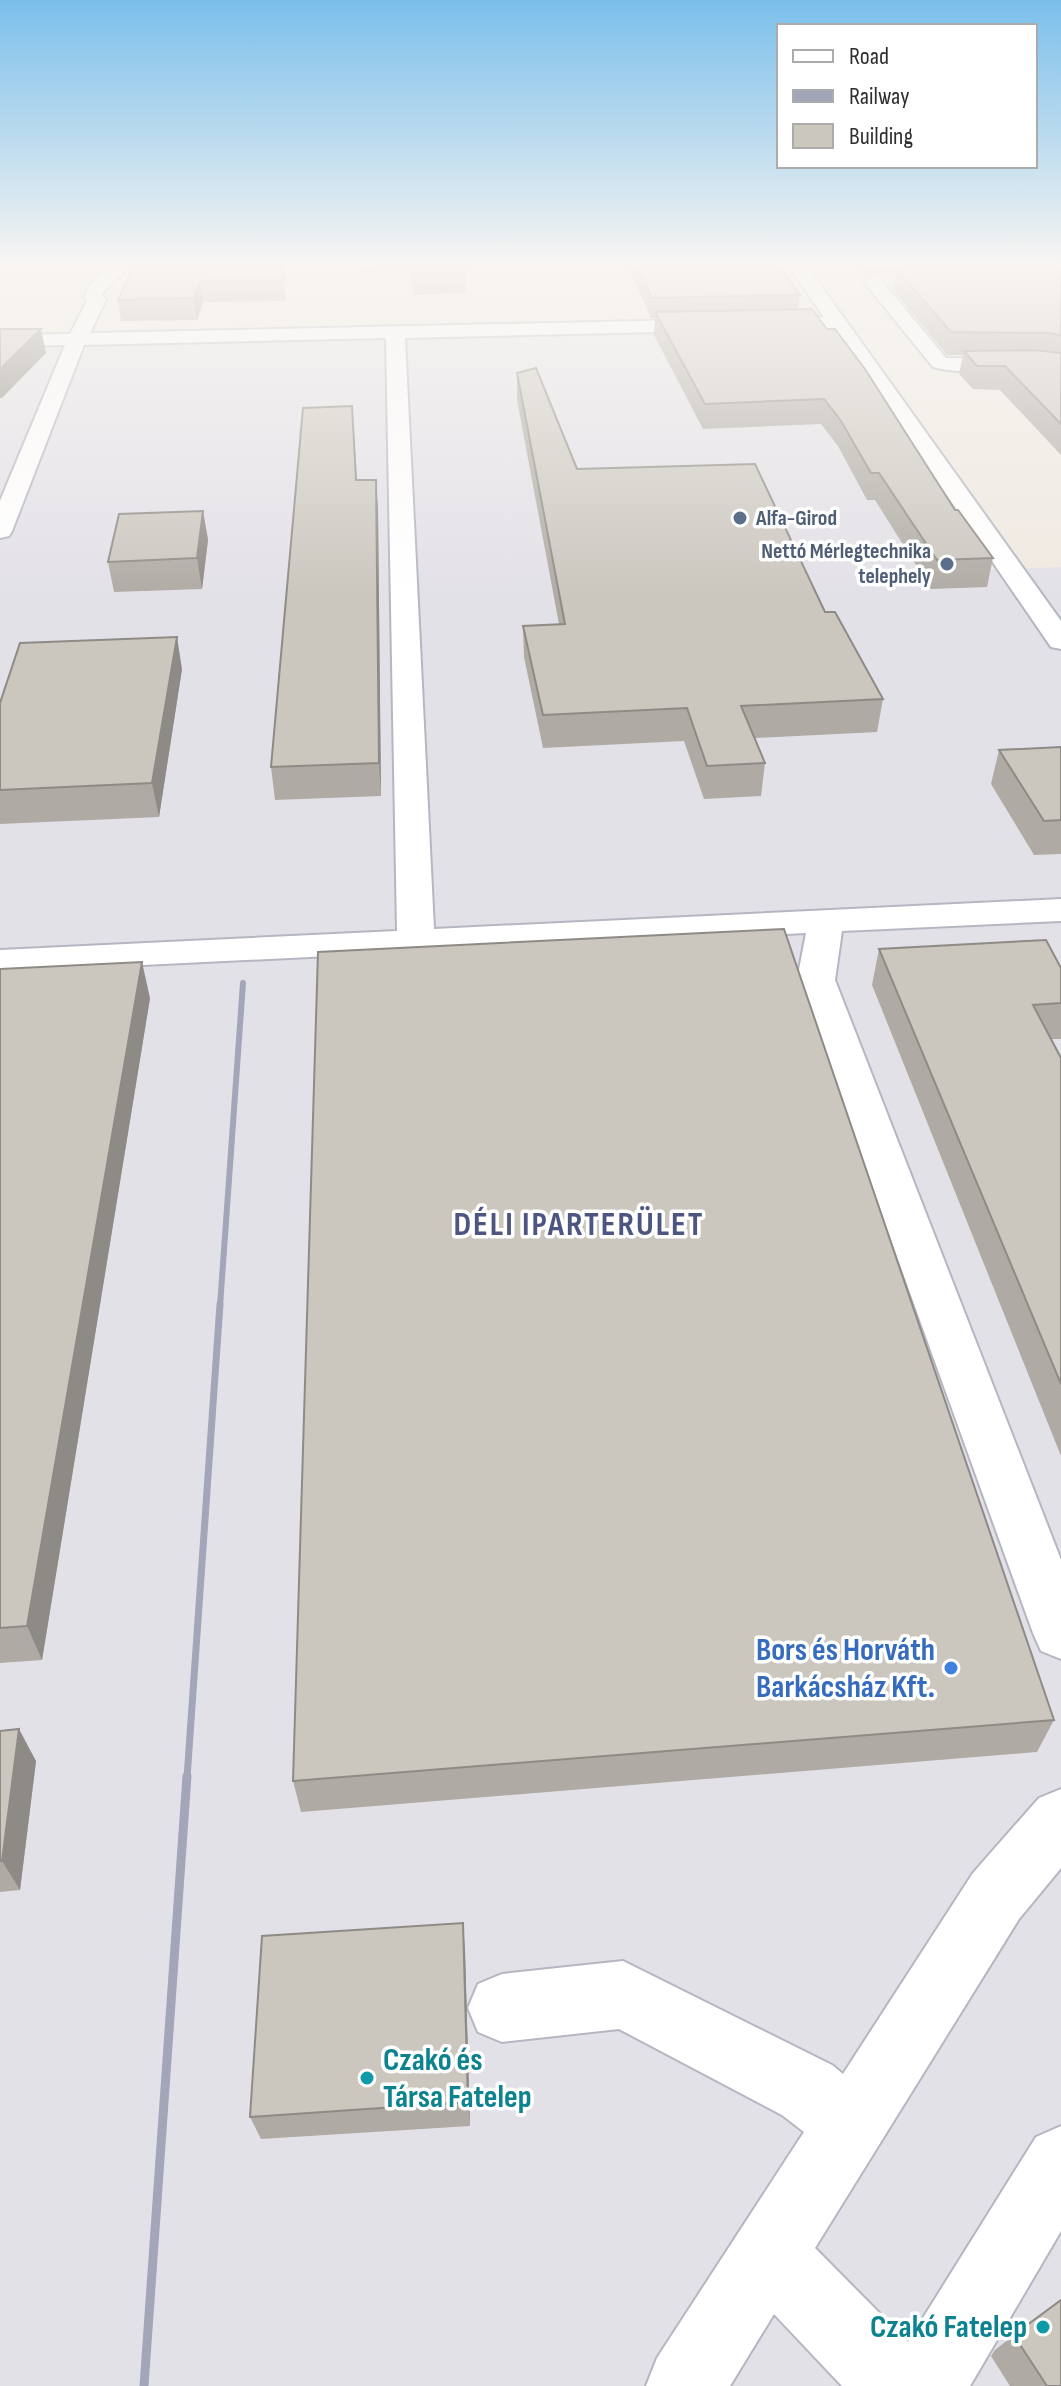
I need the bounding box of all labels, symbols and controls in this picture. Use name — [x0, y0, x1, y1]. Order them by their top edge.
legend — [777, 24, 1037, 168]
text: Road — [849, 42, 889, 71]
text: Railway — [849, 82, 909, 111]
text: Building — [849, 122, 913, 151]
place label: Alfa-Girod — [755, 505, 837, 532]
marker: Alfa-Girod — [731, 509, 749, 527]
place label: Nettó Mérlegtechnika telephely — [761, 538, 931, 590]
marker: Nettó Mérlegtechnika telephely — [938, 555, 956, 573]
district label: DÉLI IPARTERÜLET — [453, 1204, 705, 1245]
place label: Bors és Horváth Barkácsház Kft. — [756, 1631, 935, 1707]
marker: Bors és Horváth Barkácsház Kft. — [942, 1659, 960, 1677]
place label: Czakó és Társa Fatelep — [383, 2041, 532, 2117]
marker: Czakó és Társa Fatelep — [358, 2069, 376, 2087]
place label: Czakó Fatelep — [870, 2308, 1027, 2347]
marker: Czakó Fatelep — [1034, 2318, 1052, 2336]

